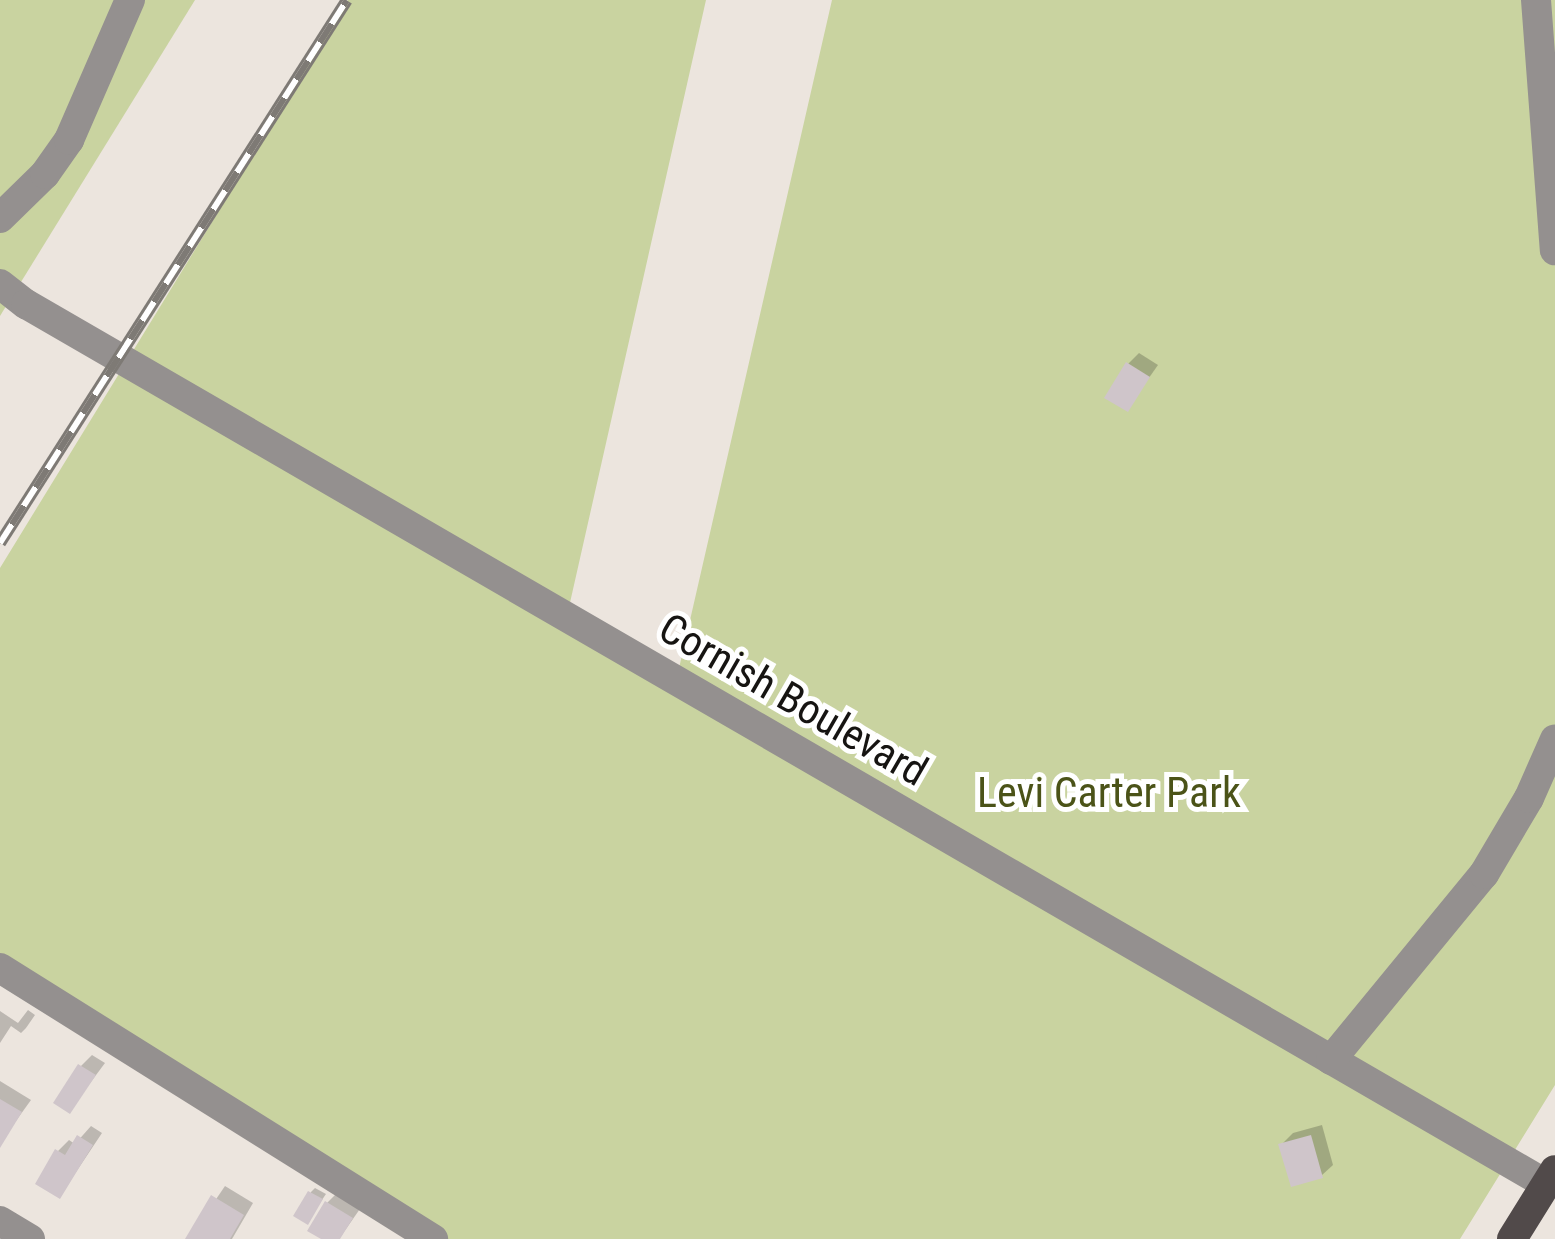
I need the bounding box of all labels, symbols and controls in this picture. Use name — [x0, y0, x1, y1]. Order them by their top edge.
street label: Cornish Boulevard — [650, 603, 936, 797]
park label: Levi Carter Park — [977, 768, 1241, 818]

